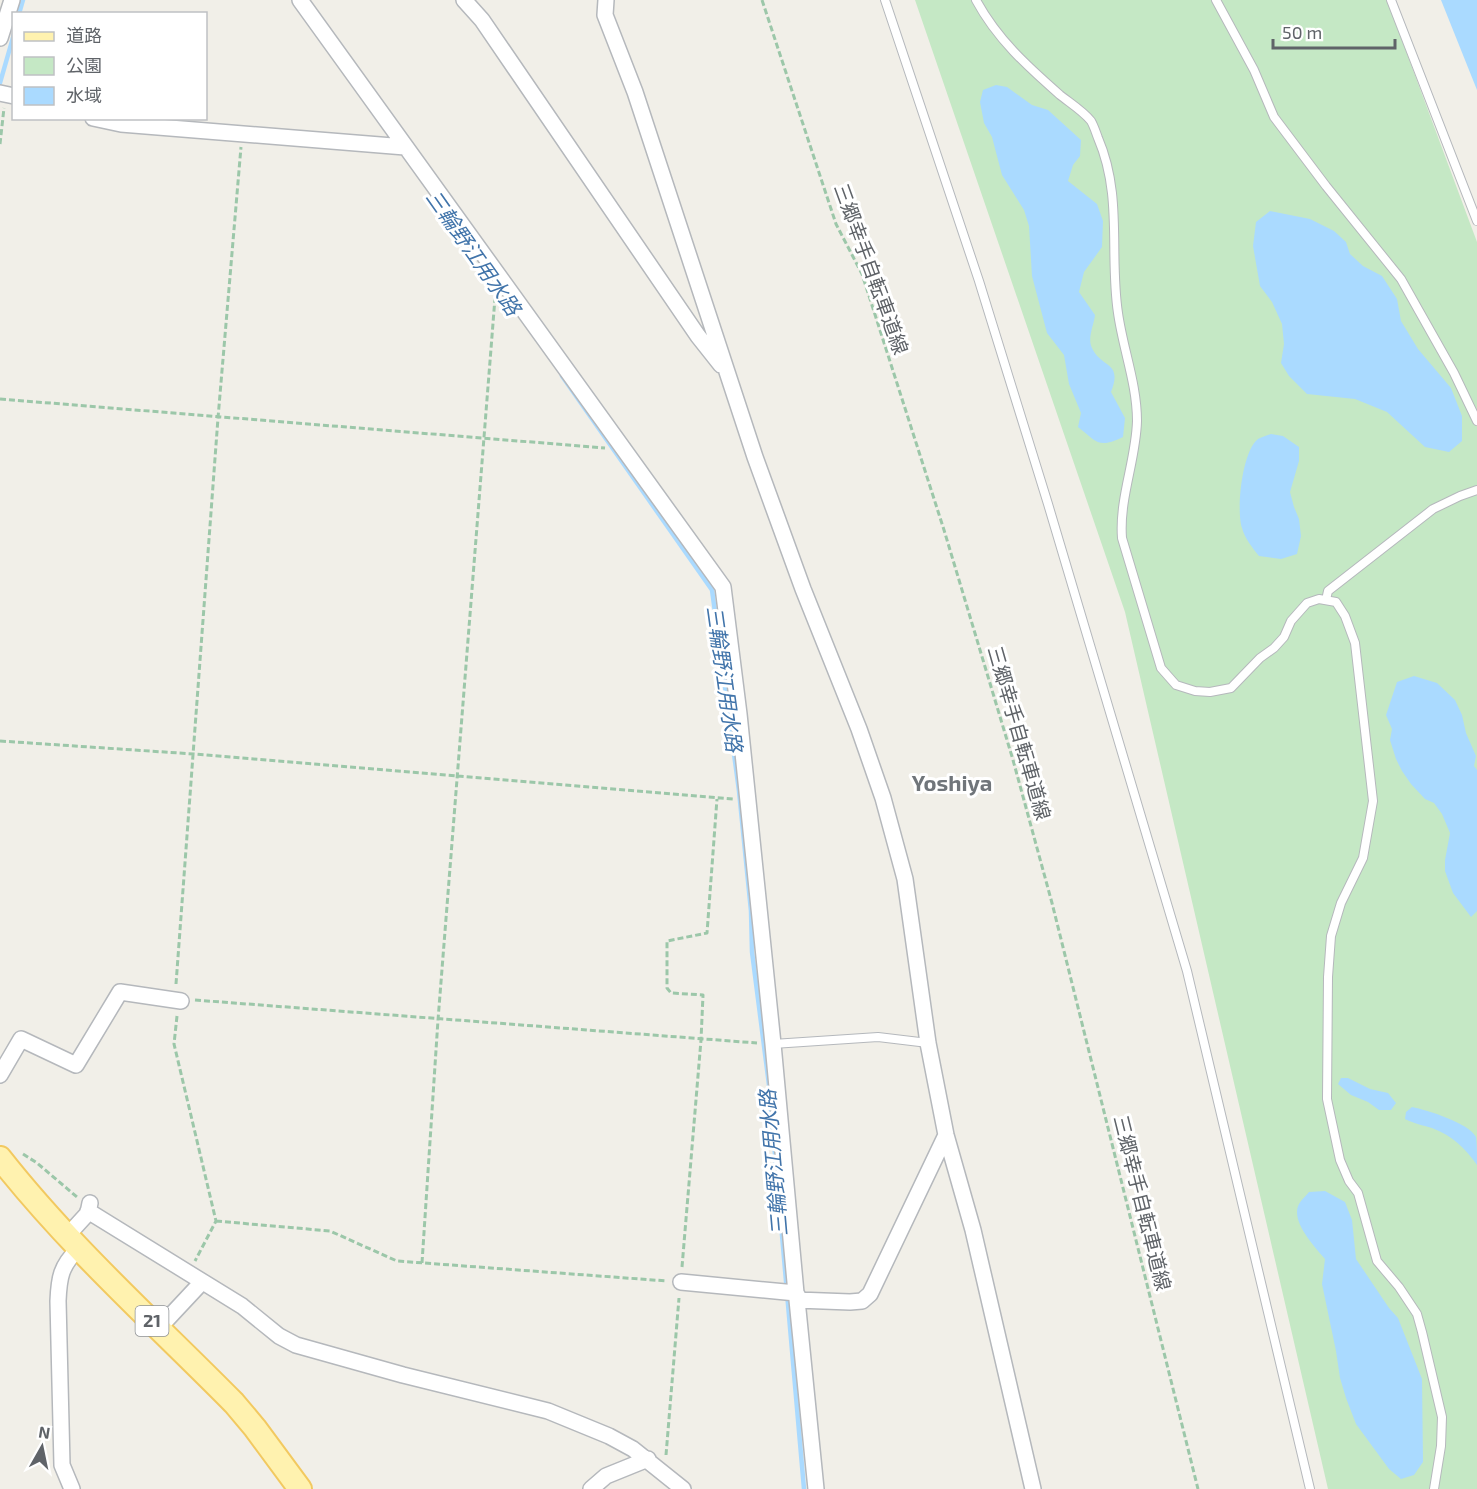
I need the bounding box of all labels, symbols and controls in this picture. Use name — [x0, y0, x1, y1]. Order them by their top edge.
legend — [12, 12, 207, 120]
scale bar — [1273, 12, 1394, 50]
text: 50 m — [1282, 21, 1322, 43]
text: 道路 — [66, 24, 102, 46]
text: 公園 — [66, 54, 102, 76]
text: 水域 — [66, 84, 102, 106]
street label: 三郷幸手自転車道線 — [830, 180, 914, 357]
water label: 三輪野江用水路 — [422, 185, 528, 321]
water label: 三輪野江用水路 — [703, 604, 748, 755]
street label: 三郷幸手自転車道線 — [984, 643, 1056, 823]
district label: Yoshiya — [912, 769, 992, 796]
water label: 三輪野江用水路 — [753, 1087, 791, 1237]
street label: 三郷幸手自転車道線 — [1110, 1113, 1176, 1293]
road number: 21 — [136, 1306, 168, 1336]
north arrow — [12, 1417, 72, 1477]
text: N — [37, 1421, 52, 1442]

